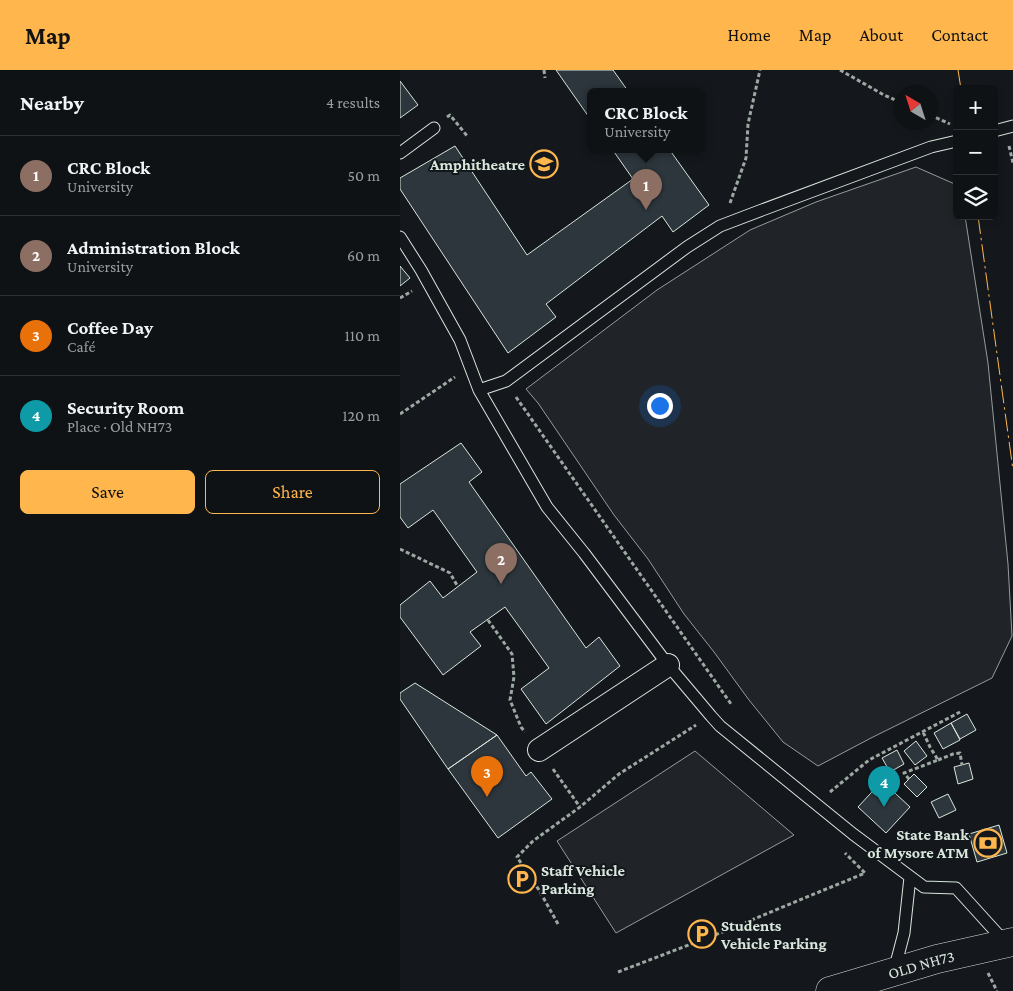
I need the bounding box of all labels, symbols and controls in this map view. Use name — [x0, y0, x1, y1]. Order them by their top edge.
text: Map — [25, 22, 71, 49]
text: Home — [728, 25, 771, 45]
text: Map — [799, 25, 831, 45]
text: About — [859, 25, 903, 45]
text: Contact — [931, 25, 988, 45]
north arrow — [893, 85, 938, 130]
map controls — [953, 85, 998, 220]
button: + — [953, 85, 998, 130]
popup — [587, 88, 705, 153]
text: Nearby — [20, 91, 84, 115]
text: 4 results — [326, 94, 380, 111]
text: CRC Block — [604, 102, 688, 123]
text: University — [604, 123, 670, 140]
button: − — [953, 130, 998, 175]
school or university icon: Amphitheatre — [529, 149, 559, 179]
place label: Amphitheatre — [429, 156, 526, 173]
text: CRC Block — [67, 157, 150, 178]
text: 1 — [33, 167, 39, 184]
text: 50 m — [348, 167, 380, 184]
pin: 1 — [630, 169, 662, 210]
button: layers — [953, 175, 998, 220]
text: University — [67, 178, 133, 195]
text: Administration Block — [67, 237, 240, 258]
text: 2 — [32, 247, 40, 264]
text: 60 m — [347, 247, 380, 264]
text: University — [67, 258, 133, 275]
text: Coffee Day — [67, 317, 153, 338]
text: 3 — [32, 327, 40, 344]
text: 110 m — [344, 327, 380, 344]
text: Café — [67, 338, 95, 355]
your location — [647, 393, 673, 419]
text: Security Room — [67, 397, 184, 418]
text: 4 — [32, 407, 40, 424]
text: 120 m — [342, 407, 380, 424]
text: Place · Old NH73 — [67, 418, 172, 435]
button: Save — [20, 470, 195, 514]
button: Share — [205, 470, 380, 514]
pin: 2 — [485, 543, 517, 584]
pin: 3 — [471, 756, 503, 797]
pin: 4 — [868, 766, 900, 807]
place label: State Bank of Mysore ATM — [867, 826, 969, 861]
bank icon: State Bank of Mysore ATM — [973, 828, 1003, 858]
place label: Staff Vehicle Parking — [541, 862, 626, 897]
parking icon: Staff Vehicle Parking — [507, 864, 537, 894]
place label: Students Vehicle Parking — [720, 917, 827, 952]
parking icon: Students Vehicle Parking — [687, 919, 717, 949]
street label: OLD NH73 — [886, 947, 956, 982]

